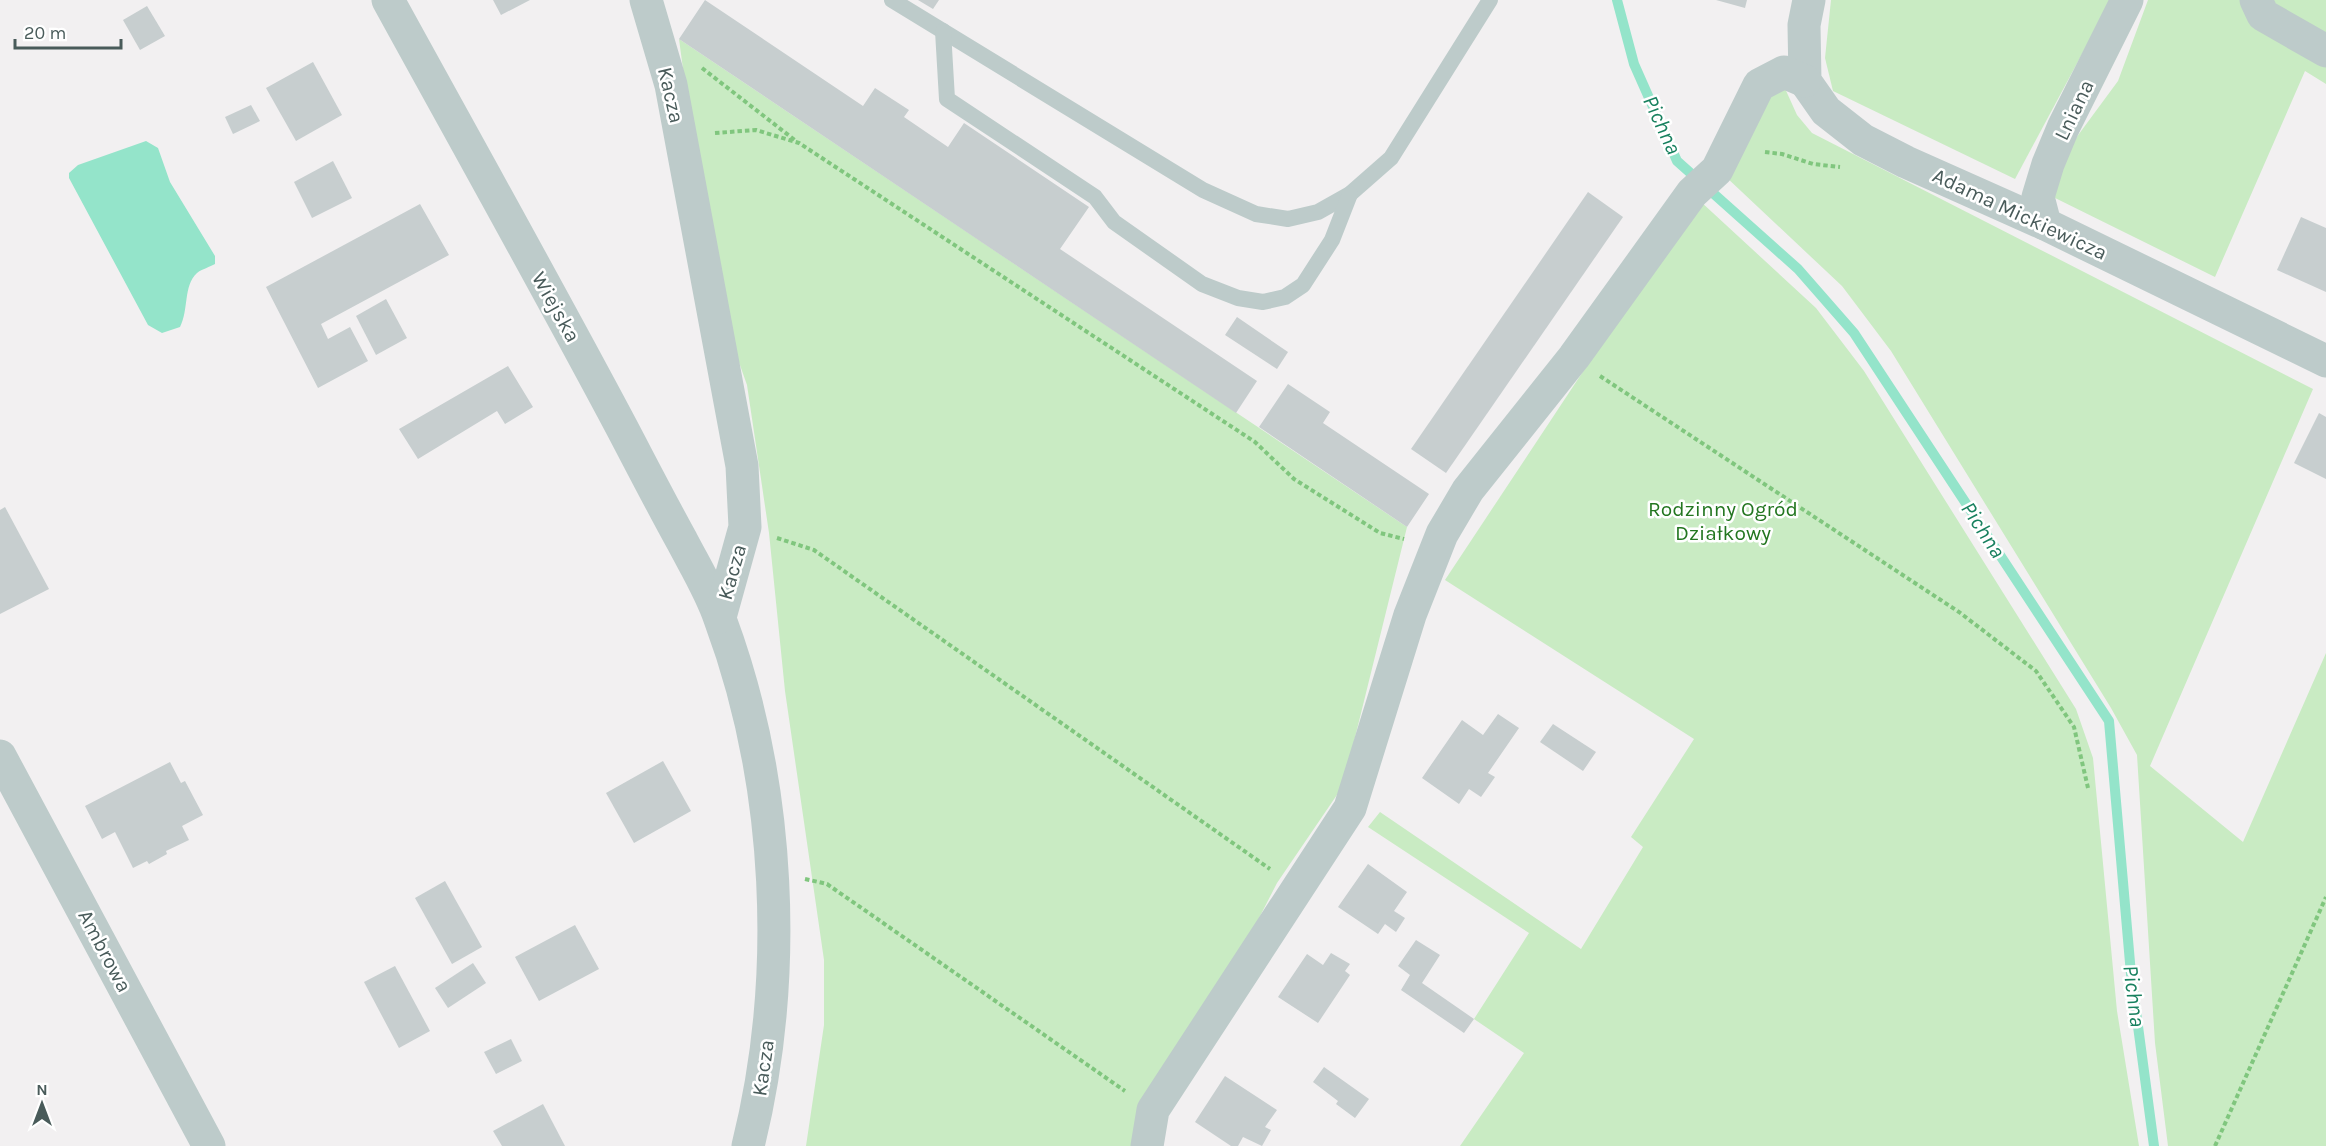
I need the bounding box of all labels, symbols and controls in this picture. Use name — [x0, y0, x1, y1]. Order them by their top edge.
scale bar — [15, 12, 122, 50]
text: 20 m — [24, 22, 66, 44]
street label: Kacza — [653, 65, 689, 125]
street label: Lniana — [2049, 76, 2099, 144]
water label: Pichna — [1637, 91, 1687, 159]
street label: Adama Mickiewicza — [1929, 163, 2111, 265]
street label: Wiejska — [527, 268, 585, 346]
park label: Rodzinny Ogród Działkowy — [1648, 497, 1798, 545]
water label: Pichna — [1955, 497, 2011, 563]
street label: Kacza — [713, 541, 751, 603]
street label: Ambrowa — [73, 906, 137, 996]
water label: Pichna — [2117, 964, 2151, 1028]
street label: Kacza — [747, 1038, 779, 1098]
north arrow — [12, 1074, 72, 1134]
text: N — [36, 1080, 48, 1099]

